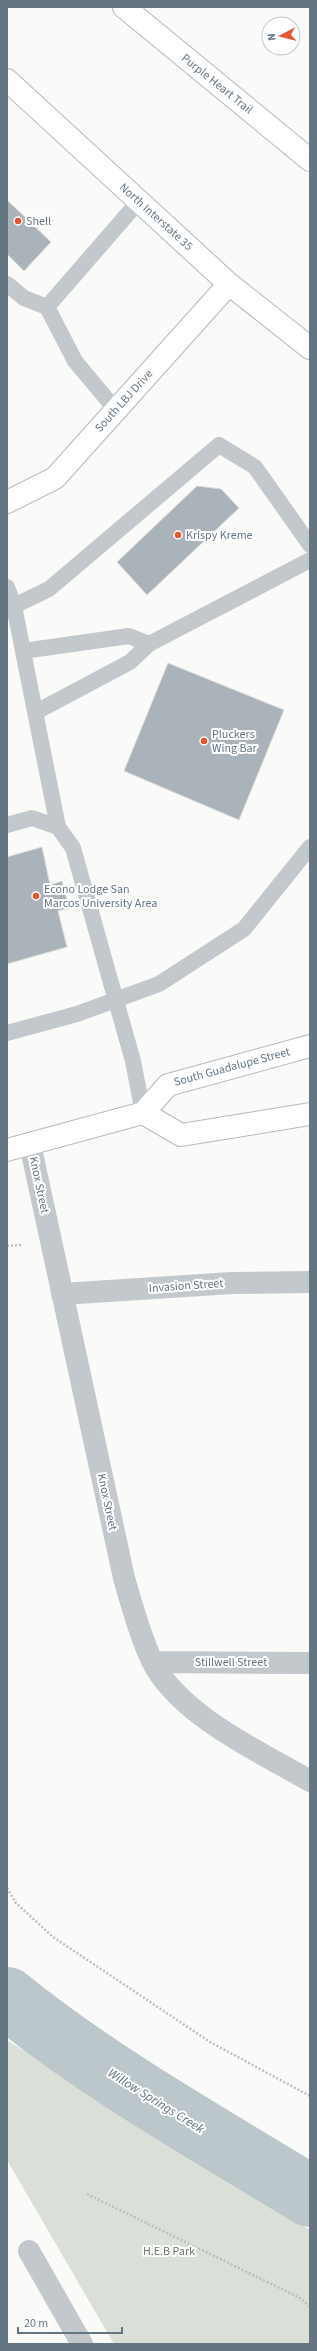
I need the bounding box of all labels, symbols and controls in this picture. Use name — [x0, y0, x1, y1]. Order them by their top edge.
north arrow — [261, 16, 301, 56]
text: N — [264, 33, 279, 42]
street label: Purple Heart Trail — [178, 50, 256, 118]
street label: North Interstate 35 — [115, 179, 197, 255]
place label: Shell — [26, 213, 51, 230]
marker: Shell — [13, 216, 23, 226]
street label: South LBJ Drive — [91, 366, 157, 436]
place label: Krispy Kreme — [186, 527, 253, 544]
marker: Krispy Kreme — [173, 530, 183, 540]
place label: Pluckers Wing Bar — [212, 726, 258, 757]
marker: Pluckers Wing Bar — [199, 736, 209, 746]
place label: Econo Lodge San Marcos University Area — [44, 881, 157, 912]
marker: Econo Lodge San Marcos University Area — [31, 891, 41, 901]
street label: South Guadalupe Street — [172, 1043, 292, 1091]
street label: Knox Street — [25, 1155, 53, 1215]
street label: Invasion Street — [148, 1275, 224, 1297]
street label: Knox Street — [93, 1472, 121, 1532]
street label: Stillwell Street — [195, 1654, 267, 1671]
water label: Willow Springs Creek — [104, 2064, 208, 2138]
park label: H.E.B Park — [143, 2243, 195, 2260]
scale bar — [18, 2309, 122, 2335]
text: 20 m — [24, 2315, 48, 2332]

